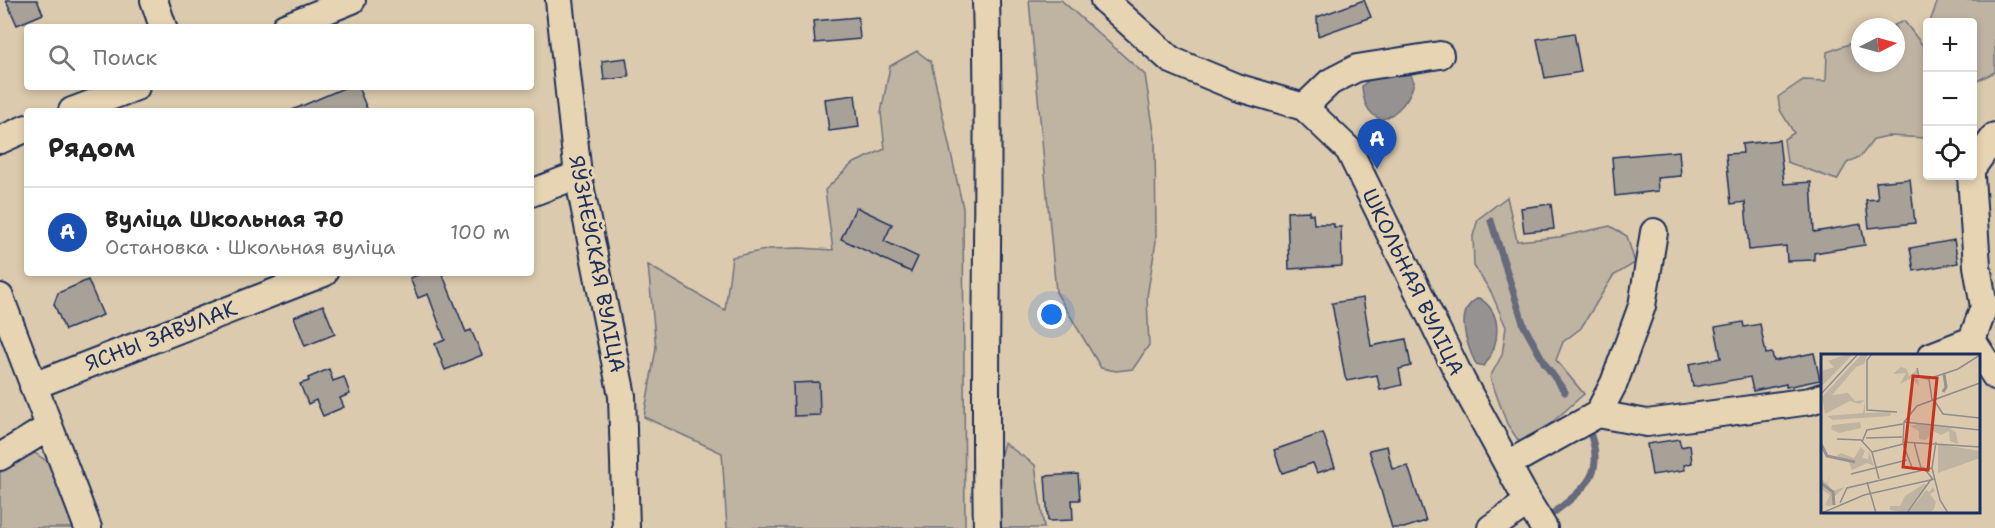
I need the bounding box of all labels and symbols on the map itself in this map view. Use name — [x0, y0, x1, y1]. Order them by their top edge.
north arrow — [1851, 18, 1905, 72]
pin: A — [1358, 120, 1396, 169]
street label: ЯЎЗНЕЎСКАЯ ВУЛІЦА — [562, 153, 632, 375]
street label: ШКОЛЬНАЯ ВУЛІЦА — [1356, 184, 1470, 380]
street label: ЯСНЫ ЗАВУЛАК — [81, 294, 242, 378]
your location — [1037, 300, 1066, 329]
inset map — [1821, 354, 1980, 513]

